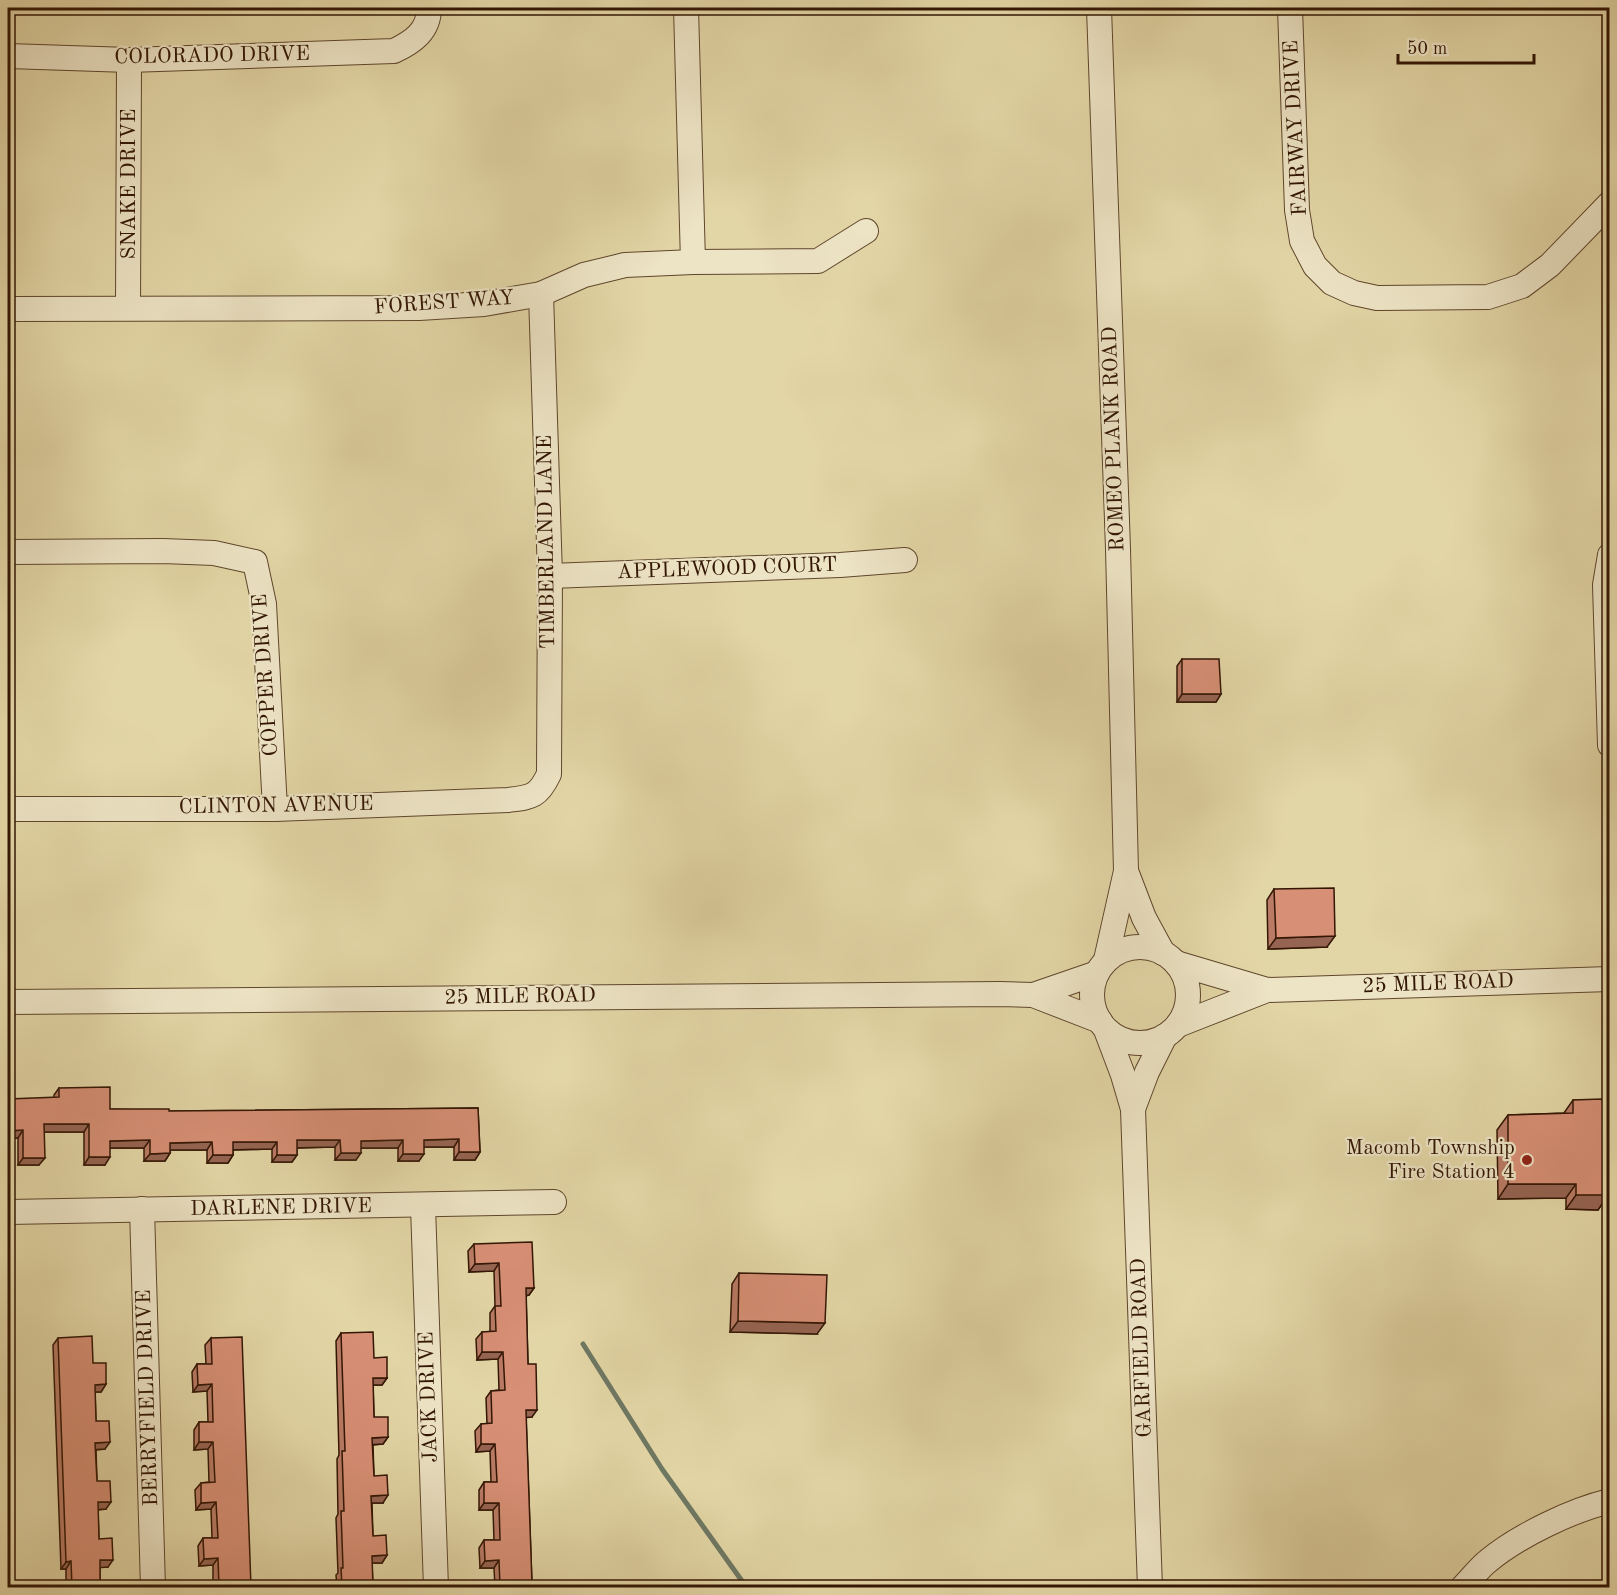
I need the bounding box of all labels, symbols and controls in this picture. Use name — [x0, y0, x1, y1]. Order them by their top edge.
scale bar — [1398, 27, 1534, 65]
street label: FAIRWAY DRIVE — [1281, 39, 1311, 217]
text: 50 m — [1407, 40, 1447, 58]
street label: COLORADO DRIVE — [114, 44, 310, 68]
street label: SNAKE DRIVE — [119, 108, 140, 260]
street label: FOREST WAY — [373, 288, 515, 318]
street label: ROMEO PLANK ROAD — [1100, 326, 1128, 552]
street label: TIMBERLAND LANE — [535, 435, 559, 649]
street label: APPLEWOOD COURT — [616, 555, 838, 583]
street label: COPPER DRIVE — [250, 593, 282, 757]
street label: CLINTON AVENUE — [178, 794, 374, 818]
street label: 25 MILE ROAD — [1362, 971, 1514, 997]
street label: 25 MILE ROAD — [444, 985, 596, 1009]
place label: Macomb Township Fire Station 4 — [1346, 1138, 1515, 1183]
marker: Macomb Township Fire Station 4 — [1520, 1153, 1534, 1167]
street label: DARLENE DRIVE — [190, 1196, 372, 1220]
street label: GARFIELD ROAD — [1128, 1258, 1156, 1438]
street label: BERRYFIELD DRIVE — [134, 1289, 162, 1507]
street label: JACK DRIVE — [416, 1331, 442, 1463]

